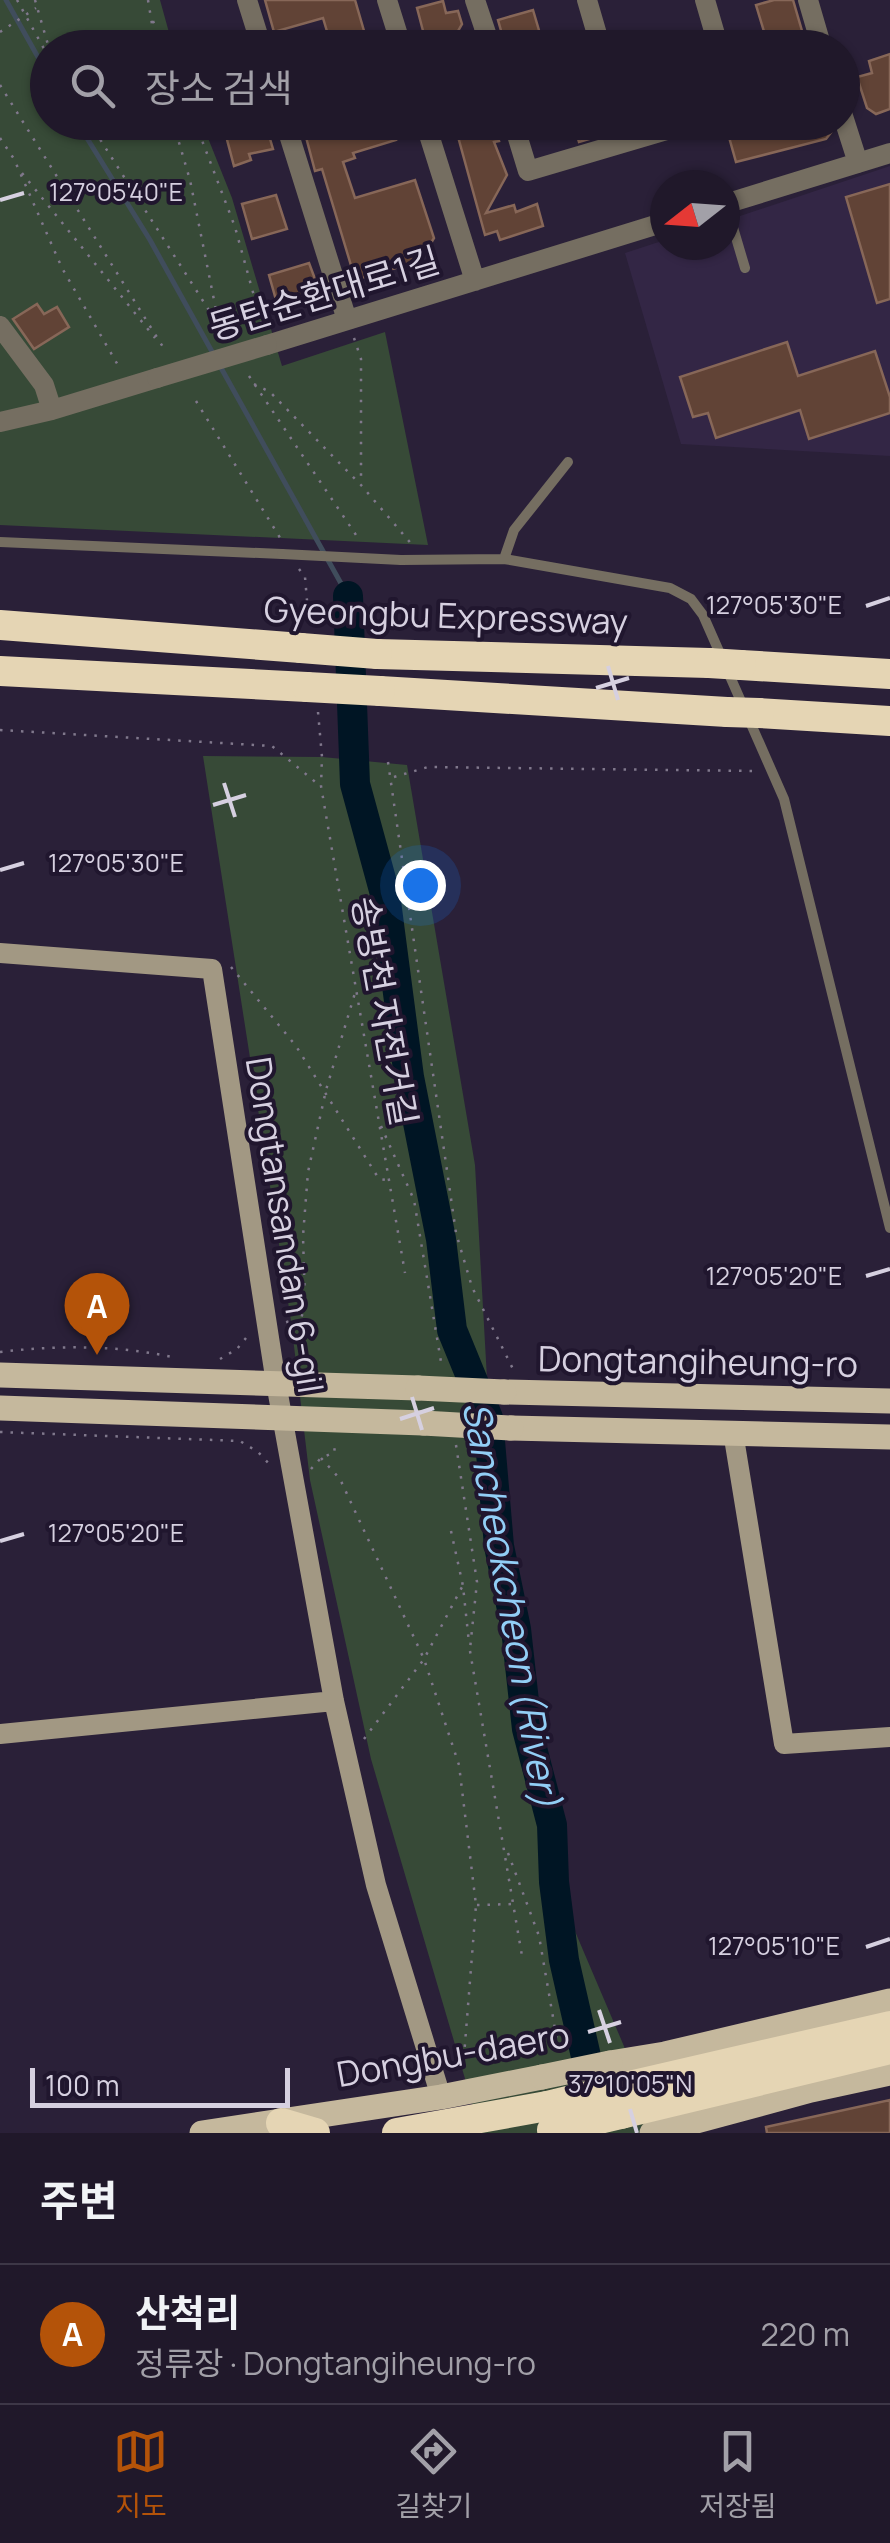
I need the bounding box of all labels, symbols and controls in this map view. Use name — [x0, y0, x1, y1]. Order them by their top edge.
search box — [30, 30, 860, 140]
icon: search — [65, 58, 120, 113]
text: 장소 검색 — [145, 61, 292, 113]
north arrow — [650, 170, 740, 260]
text: 127°05'40"E — [49, 174, 183, 209]
street label: 동탄순환대로1길 — [203, 235, 445, 351]
street label: Gyeongbu Expressway — [263, 585, 629, 645]
text: 127°05'30"E — [706, 587, 842, 622]
text: 127°05'30"E — [48, 845, 184, 880]
your location — [395, 860, 446, 911]
street label: 송방천 자전거길 — [341, 892, 429, 1130]
street label: Dongtansandan 6-gil — [235, 1053, 335, 1397]
text: 127°05'20"E — [706, 1258, 842, 1293]
pin: A — [64, 1272, 130, 1355]
street label: Dongtangiheung-ro — [538, 1334, 858, 1388]
water label: Sancheokcheon (River) — [452, 1397, 574, 1811]
text: 127°05'20"E — [48, 1515, 184, 1550]
text: 127°05'10"E — [708, 1928, 840, 1963]
street label: Dongbu-daero — [333, 2010, 573, 2098]
scale bar — [30, 2063, 290, 2108]
text: 100 m — [45, 2066, 119, 2104]
text: 37°10'05"N — [568, 2066, 692, 2101]
text: 주변 — [40, 2171, 117, 2229]
text: 산척리 — [135, 2286, 240, 2338]
text: A — [62, 2312, 83, 2356]
text: 220 m — [760, 2312, 850, 2356]
text: 정류장 · Dongtangiheung-ro — [135, 2341, 536, 2385]
tab: 지도 — [113, 2424, 168, 2524]
tab: 길찾기 — [395, 2424, 473, 2524]
tab: 저장됨 — [699, 2424, 777, 2524]

